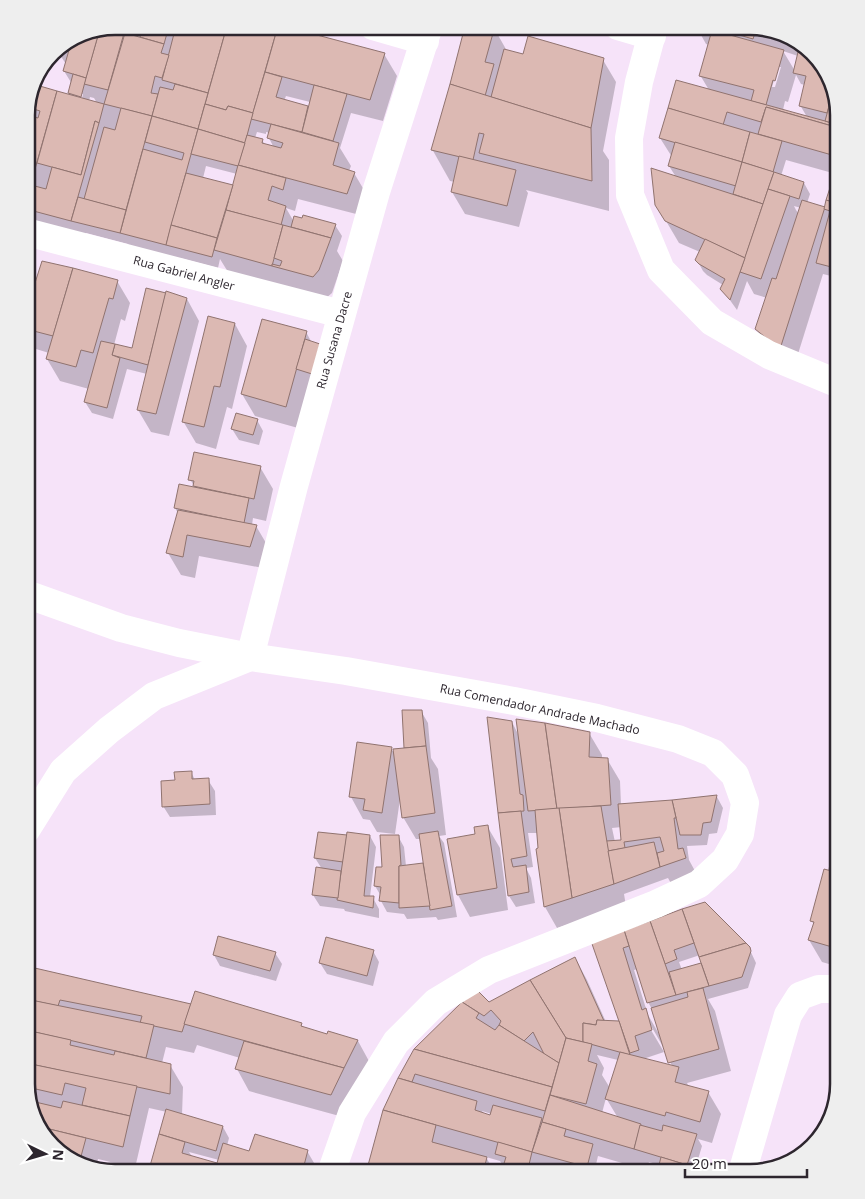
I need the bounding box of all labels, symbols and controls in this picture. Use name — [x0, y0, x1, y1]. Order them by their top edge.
street label: Rua Gabriel Angler — [131, 251, 237, 295]
street label: Rua Susana Dacre — [312, 289, 356, 391]
street label: Rua Comendador Andrade Machado — [438, 679, 642, 739]
north arrow — [20, 1129, 70, 1179]
scale bar — [685, 1146, 808, 1178]
text: N — [48, 1149, 68, 1162]
text: 20 m — [692, 1153, 727, 1173]

